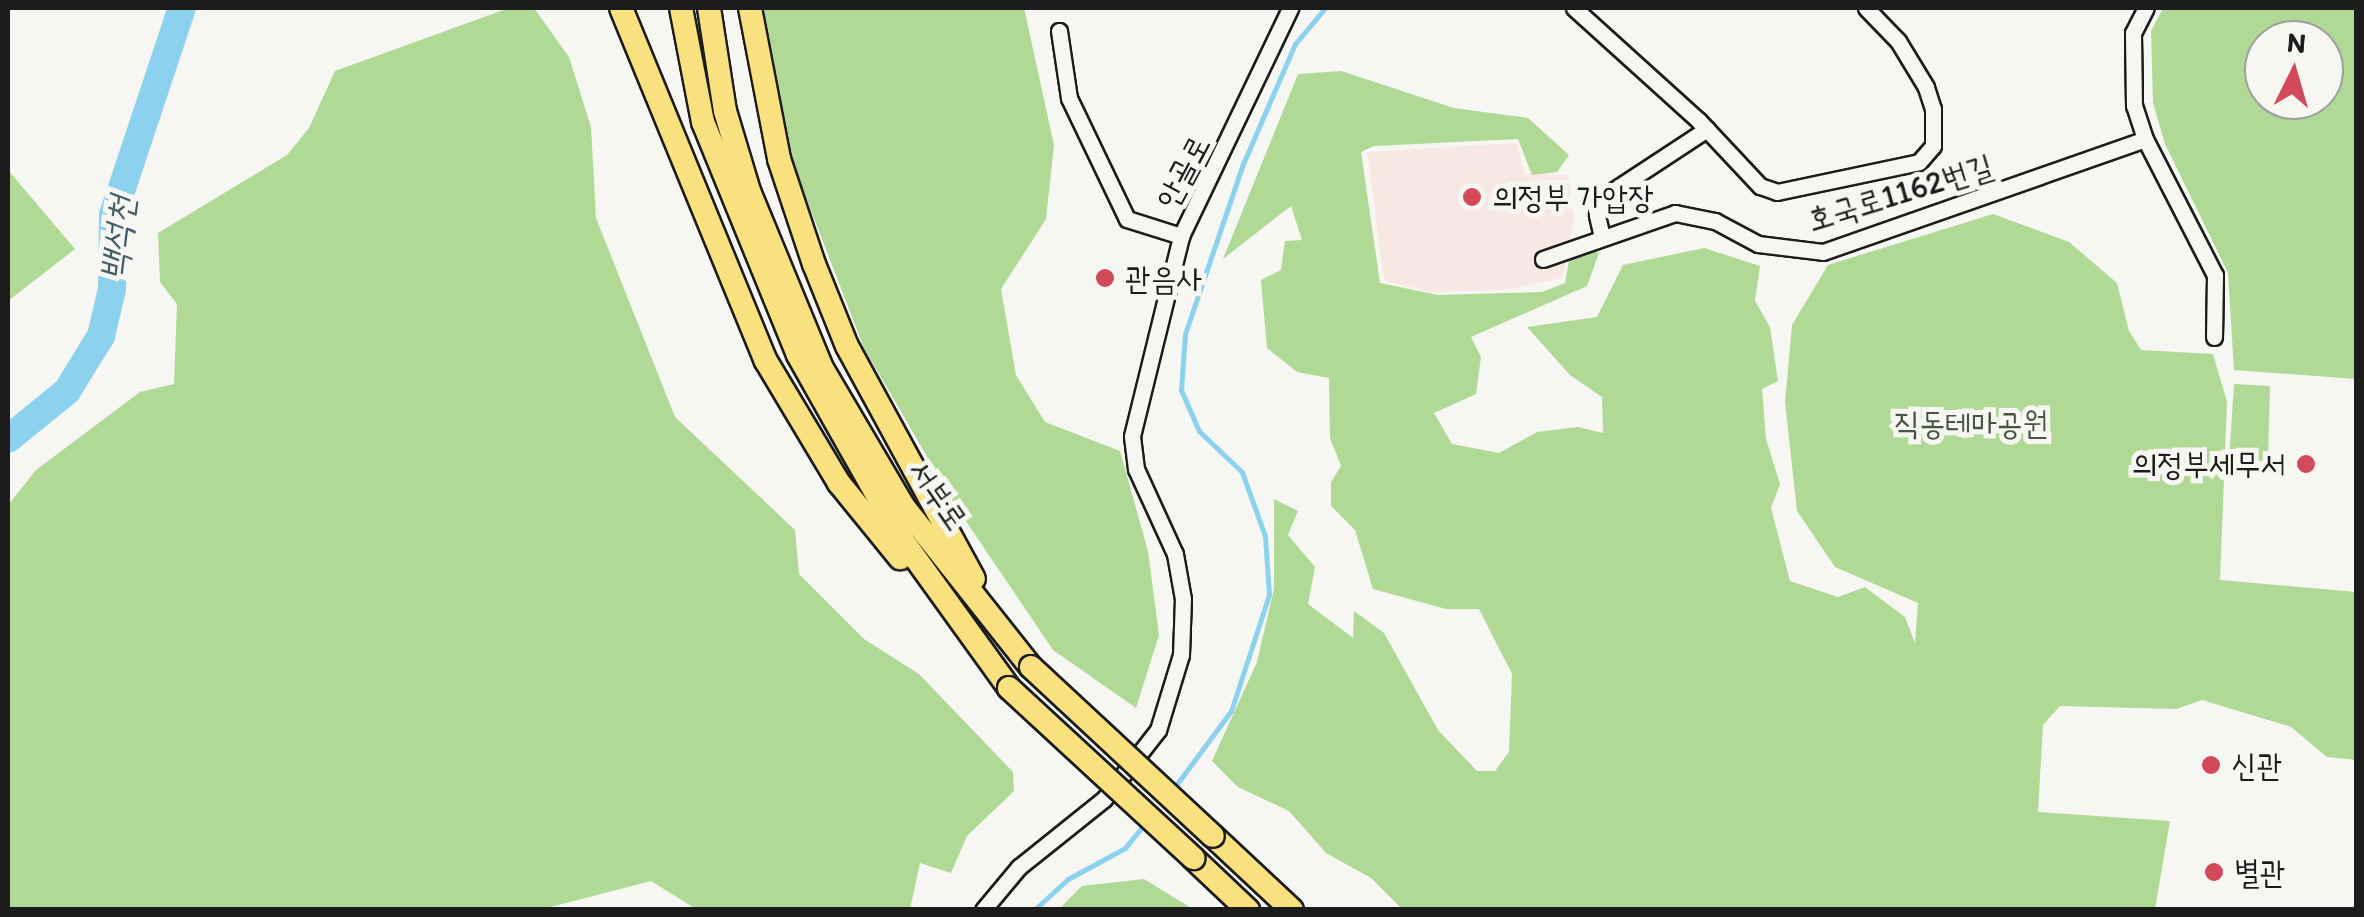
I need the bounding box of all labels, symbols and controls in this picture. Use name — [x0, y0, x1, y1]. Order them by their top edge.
north arrow — [2244, 20, 2344, 120]
text: N — [2286, 24, 2307, 60]
street label: 안골로 — [1148, 129, 1218, 215]
street label: 호국로1162번길 — [1802, 147, 1998, 239]
place label: 의정부 가압장 — [1492, 178, 1654, 216]
marker: 의정부 가압장 — [1461, 186, 1483, 208]
water label: 백석천 — [91, 194, 143, 282]
place label: 관음사 — [1125, 259, 1202, 297]
marker: 관음사 — [1094, 267, 1116, 289]
park label: 직동테마공원 — [1894, 404, 2048, 442]
place label: 의정부세무서 — [2132, 445, 2286, 483]
street label: 서부로 — [900, 452, 976, 538]
marker: 의정부세무서 — [2295, 453, 2317, 475]
place label: 신관 — [2231, 746, 2282, 784]
marker: 신관 — [2200, 754, 2222, 776]
place label: 별관 — [2234, 853, 2286, 891]
marker: 별관 — [2203, 861, 2225, 883]

